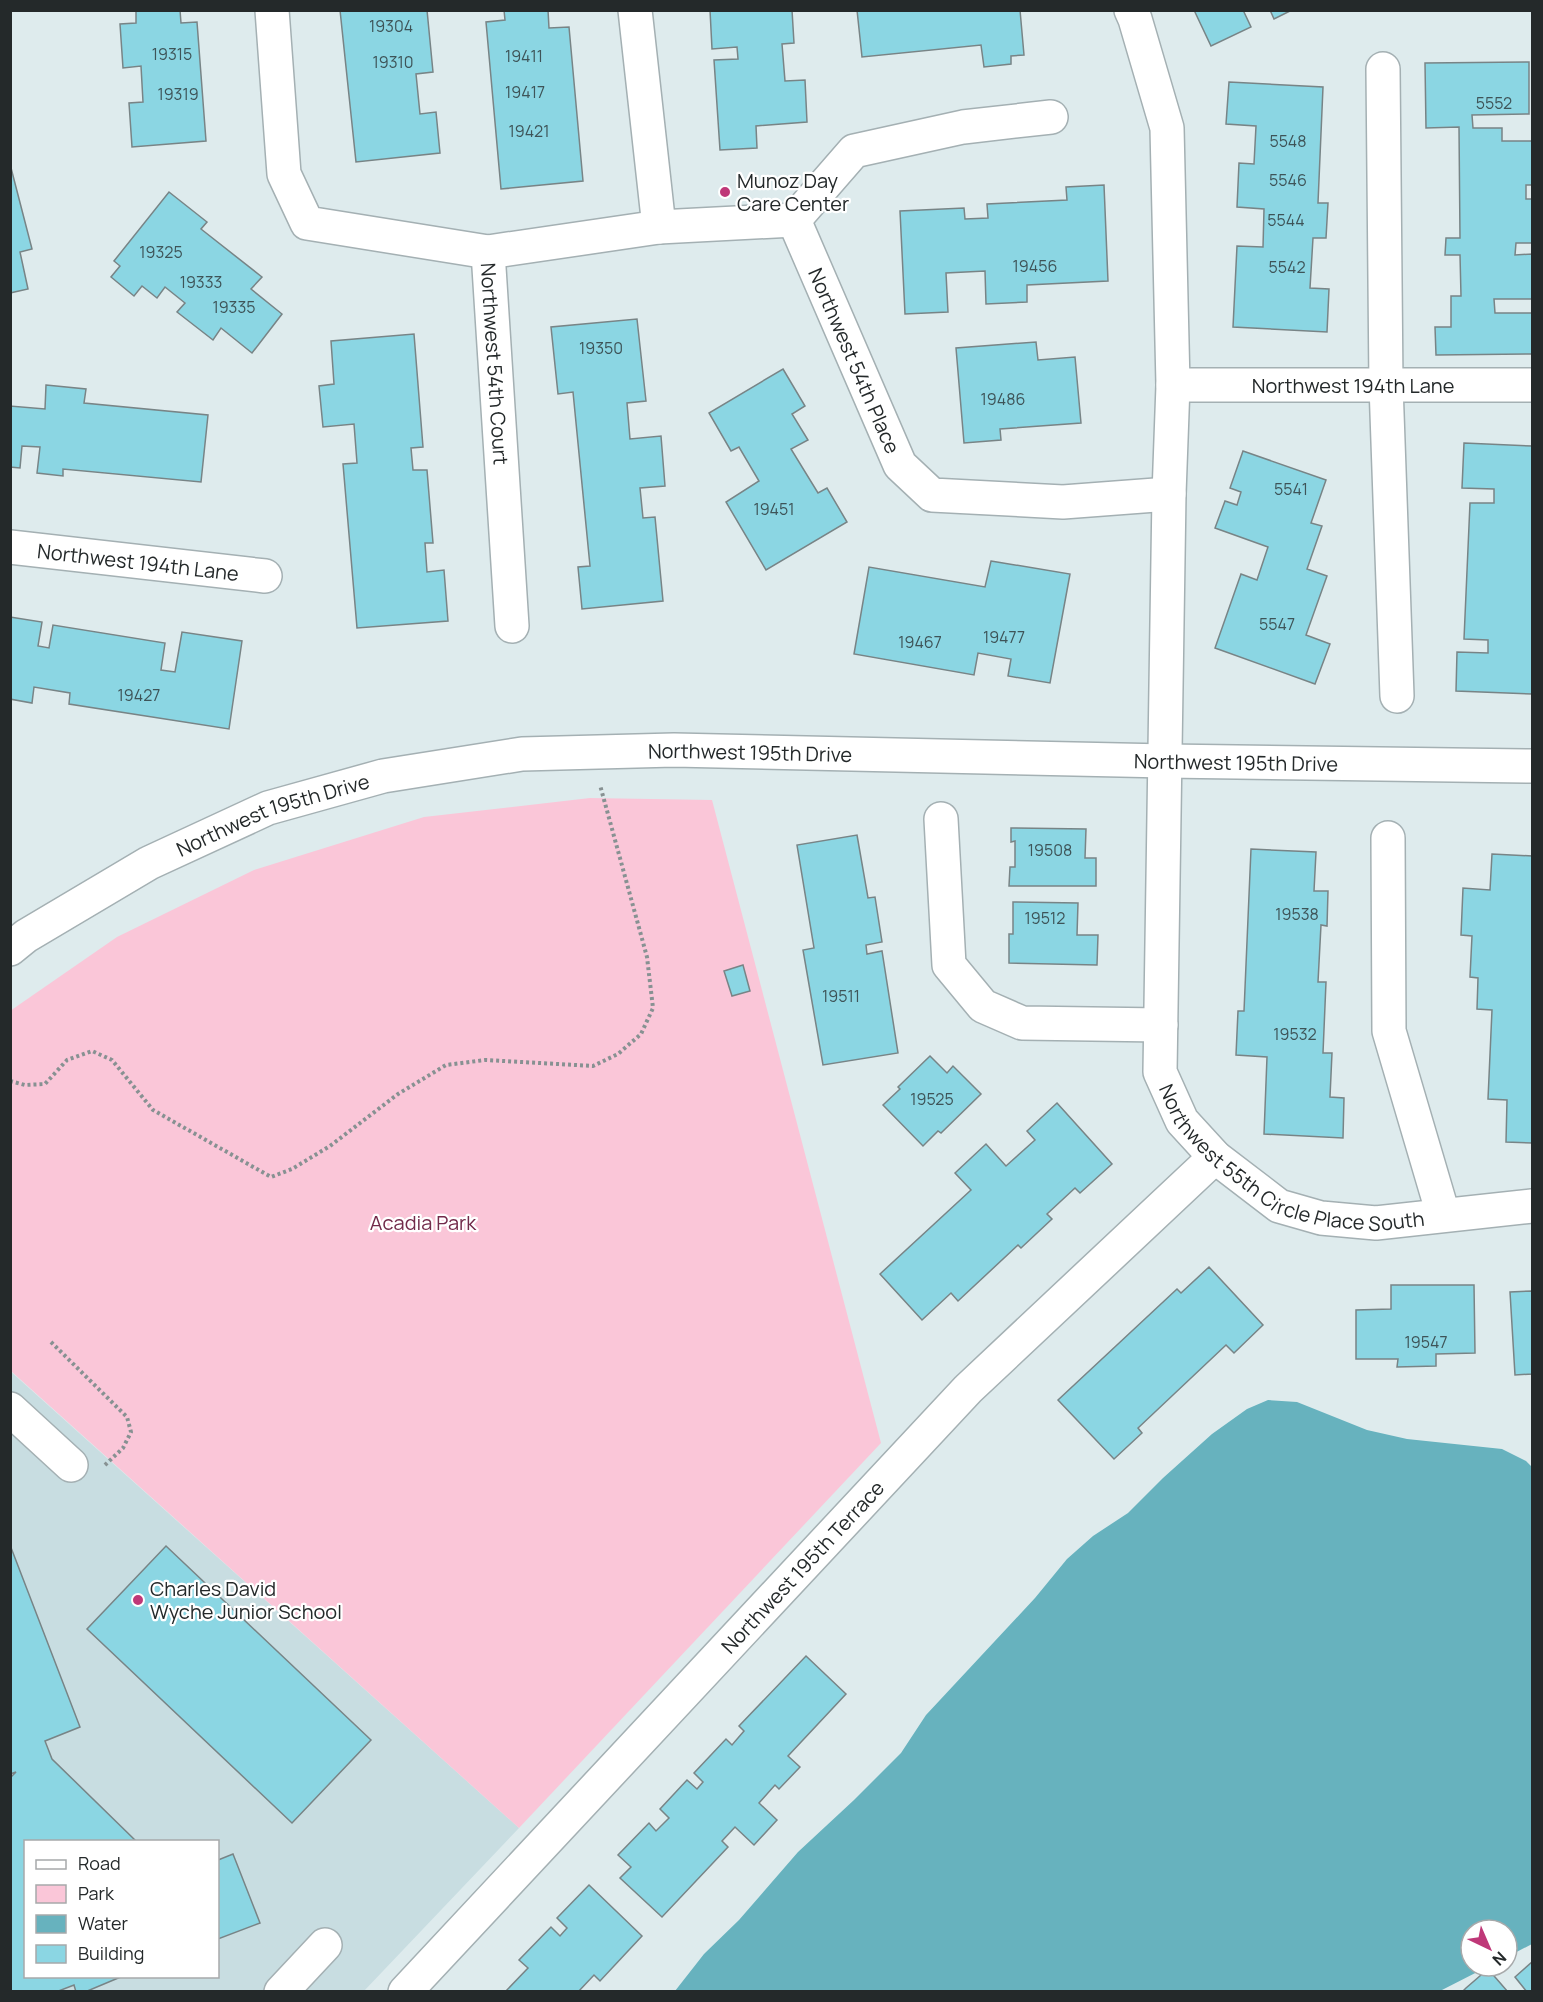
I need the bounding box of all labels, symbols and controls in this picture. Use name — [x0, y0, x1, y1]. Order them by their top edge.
house number: 19304 — [369, 15, 413, 37]
house number: 19315 — [152, 43, 192, 65]
house number: 19411 — [505, 45, 543, 67]
house number: 19310 — [372, 51, 414, 73]
house number: 19417 — [505, 81, 545, 103]
house number: 19319 — [157, 83, 199, 105]
house number: 5552 — [1476, 92, 1512, 114]
house number: 19421 — [509, 120, 549, 142]
house number: 5548 — [1269, 130, 1307, 152]
place label: Munoz Day Care Center — [737, 167, 849, 217]
house number: 5546 — [1269, 169, 1307, 191]
marker: Munoz Day Care Center — [718, 185, 732, 199]
house number: 5544 — [1267, 209, 1305, 231]
house number: 19325 — [139, 241, 183, 263]
house number: 19456 — [1013, 255, 1057, 277]
house number: 5542 — [1268, 256, 1306, 278]
street label: Northwest 54th Court — [475, 262, 515, 466]
street label: Northwest 54th Place — [803, 264, 907, 457]
house number: 19333 — [180, 271, 222, 293]
house number: 19335 — [212, 296, 256, 318]
house number: 19350 — [579, 337, 623, 359]
street label: Northwest 194th Lane — [1252, 372, 1454, 399]
house number: 19486 — [981, 388, 1025, 410]
house number: 5541 — [1274, 478, 1308, 500]
house number: 19451 — [753, 498, 795, 520]
street label: Northwest 194th Lane — [36, 537, 240, 586]
house number: 5547 — [1259, 613, 1295, 635]
house number: 19477 — [983, 626, 1025, 648]
house number: 19467 — [898, 631, 942, 653]
house number: 19427 — [118, 684, 160, 706]
street label: Northwest 195th Drive — [648, 736, 853, 767]
street label: Northwest 195th Drive — [1134, 747, 1338, 777]
street label: Northwest 195th Drive — [172, 767, 372, 862]
house number: 19508 — [1028, 839, 1072, 861]
house number: 19538 — [1275, 903, 1319, 925]
house number: 19512 — [1025, 907, 1065, 929]
house number: 19511 — [822, 985, 860, 1007]
house number: 19532 — [1273, 1023, 1317, 1045]
street label: Northwest 55th Circle Place South — [1153, 1079, 1426, 1237]
house number: 19525 — [910, 1088, 954, 1110]
park label: Acadia Park — [370, 1209, 477, 1236]
house number: 19547 — [1405, 1331, 1447, 1353]
street label: Northwest 195th Terrace — [715, 1474, 890, 1659]
place label: Charles David Wyche Junior School — [150, 1575, 342, 1625]
marker: Charles David Wyche Junior School — [131, 1593, 145, 1607]
legend — [24, 1840, 219, 1978]
text: Road — [78, 1851, 121, 1875]
text: Park — [78, 1881, 115, 1905]
text: Water — [78, 1911, 128, 1935]
north arrow — [1459, 1918, 1519, 1978]
text: Building — [78, 1941, 144, 1965]
text: N — [1488, 1947, 1511, 1971]

